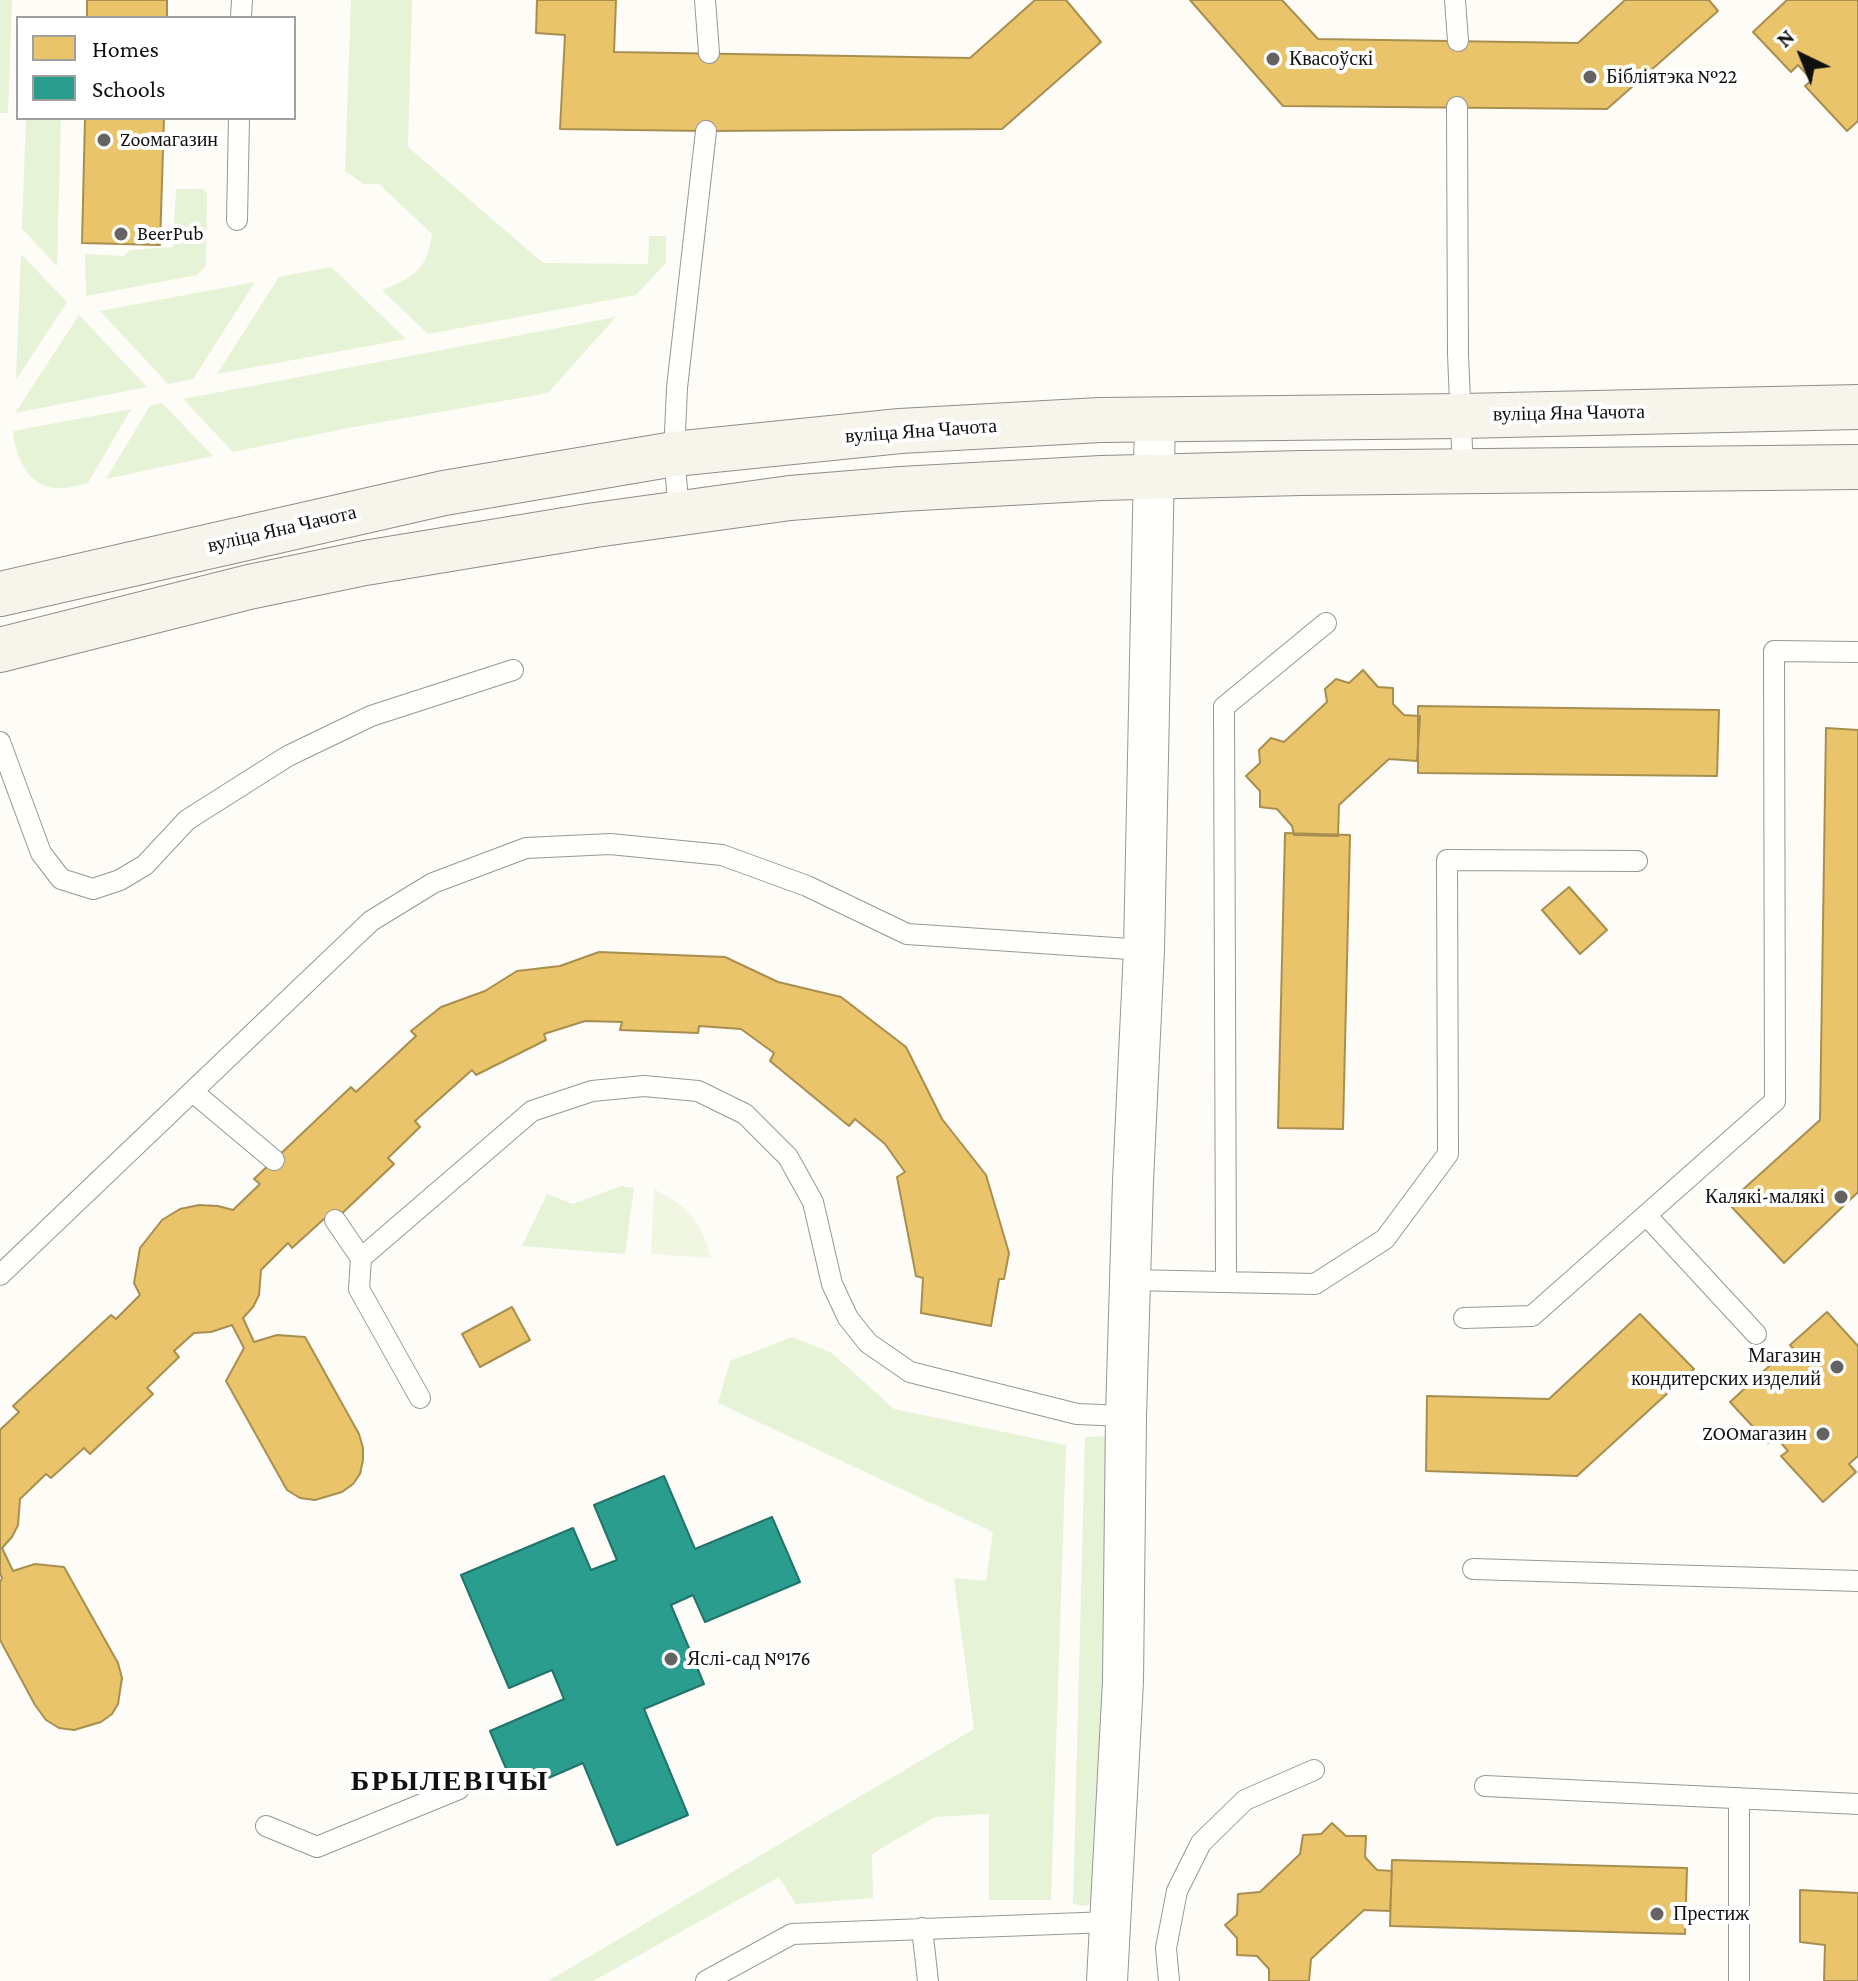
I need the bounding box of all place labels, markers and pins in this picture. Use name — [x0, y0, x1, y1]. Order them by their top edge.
place label: Квасоўскі — [1289, 47, 1373, 71]
marker: Квасоўскі — [1264, 50, 1282, 68]
place label: Бібліятэка №22 — [1606, 65, 1737, 89]
marker: Бібліятэка №22 — [1581, 68, 1599, 86]
place label: Zooмагазин — [120, 128, 218, 152]
marker: Zooмагазин — [95, 131, 113, 149]
place label: BeerPub — [137, 222, 204, 246]
marker: BeerPub — [112, 225, 130, 243]
place label: Калякі-малякі — [1705, 1185, 1825, 1209]
marker: Калякі-малякі — [1832, 1188, 1850, 1206]
place label: Магазин кондитерских изделий — [1631, 1344, 1821, 1391]
marker: Магазин кондитерских изделий — [1828, 1358, 1846, 1376]
place label: ZOOмагазин — [1702, 1422, 1807, 1446]
marker: ZOOмагазин — [1814, 1425, 1832, 1443]
place label: Яслі-сад №176 — [687, 1647, 811, 1671]
marker: Яслі-сад №176 — [662, 1650, 680, 1668]
place label: Престиж — [1673, 1902, 1749, 1926]
marker: Престиж — [1648, 1905, 1666, 1923]

